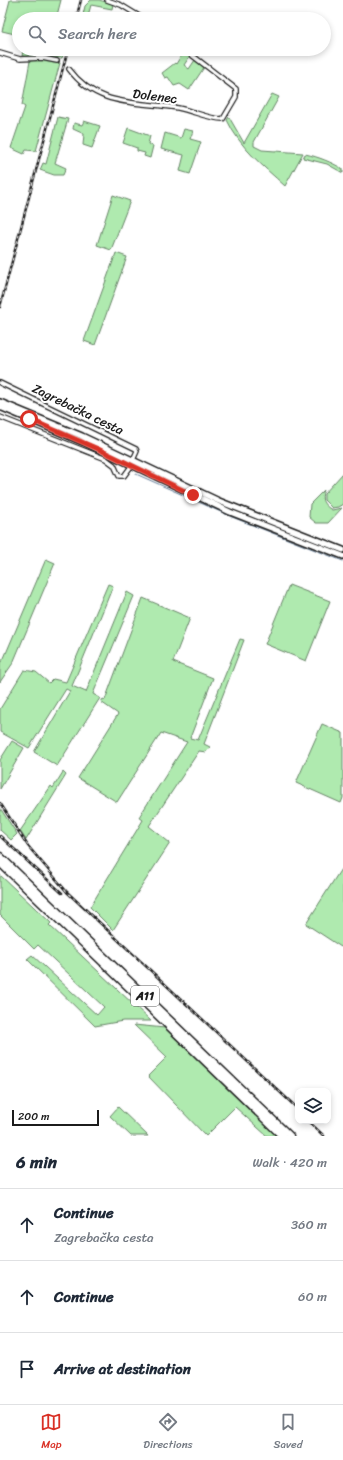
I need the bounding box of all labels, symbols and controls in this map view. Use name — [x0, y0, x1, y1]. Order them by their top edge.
search box — [12, 12, 331, 56]
text: Search here — [58, 21, 137, 47]
icon: search — [26, 23, 48, 45]
street label: Dolenec — [131, 82, 179, 110]
street label: Zagrebačka cesta — [28, 377, 128, 441]
route start — [20, 410, 38, 428]
route end — [184, 486, 202, 504]
road number: A11 — [131, 986, 159, 1006]
map controls — [295, 1088, 331, 1124]
button: layers — [295, 1088, 331, 1124]
text: 200 m — [18, 1107, 50, 1126]
scale bar — [12, 1108, 99, 1127]
text: 6 min — [16, 1147, 57, 1177]
text: Walk · 420 m — [252, 1151, 327, 1174]
text: Continue — [54, 1200, 114, 1226]
text: 360 m — [291, 1213, 327, 1236]
icon: ahead — [16, 1214, 38, 1236]
text: Zagrebačka cesta — [54, 1226, 154, 1249]
text: Continue — [54, 1284, 114, 1310]
text: 60 m — [298, 1285, 327, 1308]
icon: ahead — [16, 1286, 38, 1308]
text: Arrive at destination — [54, 1356, 191, 1382]
icon: arrive — [16, 1358, 38, 1380]
tab: Map — [40, 1411, 62, 1454]
tab: Directions — [143, 1411, 193, 1454]
tab: Saved — [274, 1411, 303, 1454]

